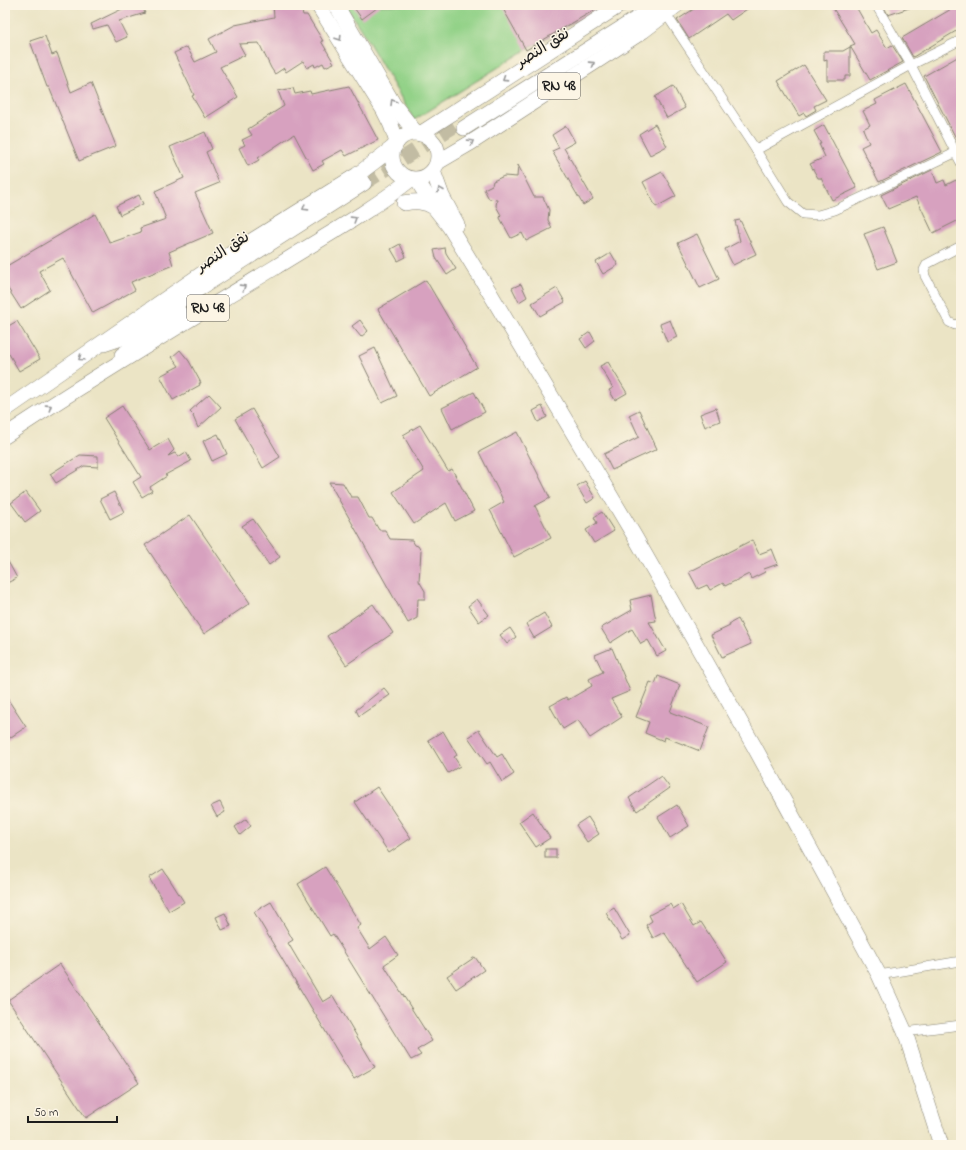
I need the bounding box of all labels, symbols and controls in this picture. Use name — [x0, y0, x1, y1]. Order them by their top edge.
street label: نفق النصر — [509, 22, 575, 75]
one-way arrow — [334, 34, 342, 41]
one-way arrow — [588, 61, 595, 69]
road number: RN 48 — [538, 73, 580, 99]
one-way arrow — [502, 74, 509, 82]
one-way arrow — [390, 99, 398, 106]
one-way arrow — [467, 139, 474, 147]
one-way arrow — [437, 187, 445, 195]
one-way arrow — [302, 203, 309, 211]
one-way arrow — [350, 216, 357, 223]
street label: نفق النصر — [190, 226, 255, 279]
one-way arrow — [239, 284, 246, 292]
road number: RN 48 — [187, 295, 229, 321]
one-way arrow — [78, 353, 85, 360]
one-way arrow — [45, 404, 52, 412]
scale bar — [28, 1098, 117, 1124]
text: 50 m — [34, 1104, 58, 1122]

